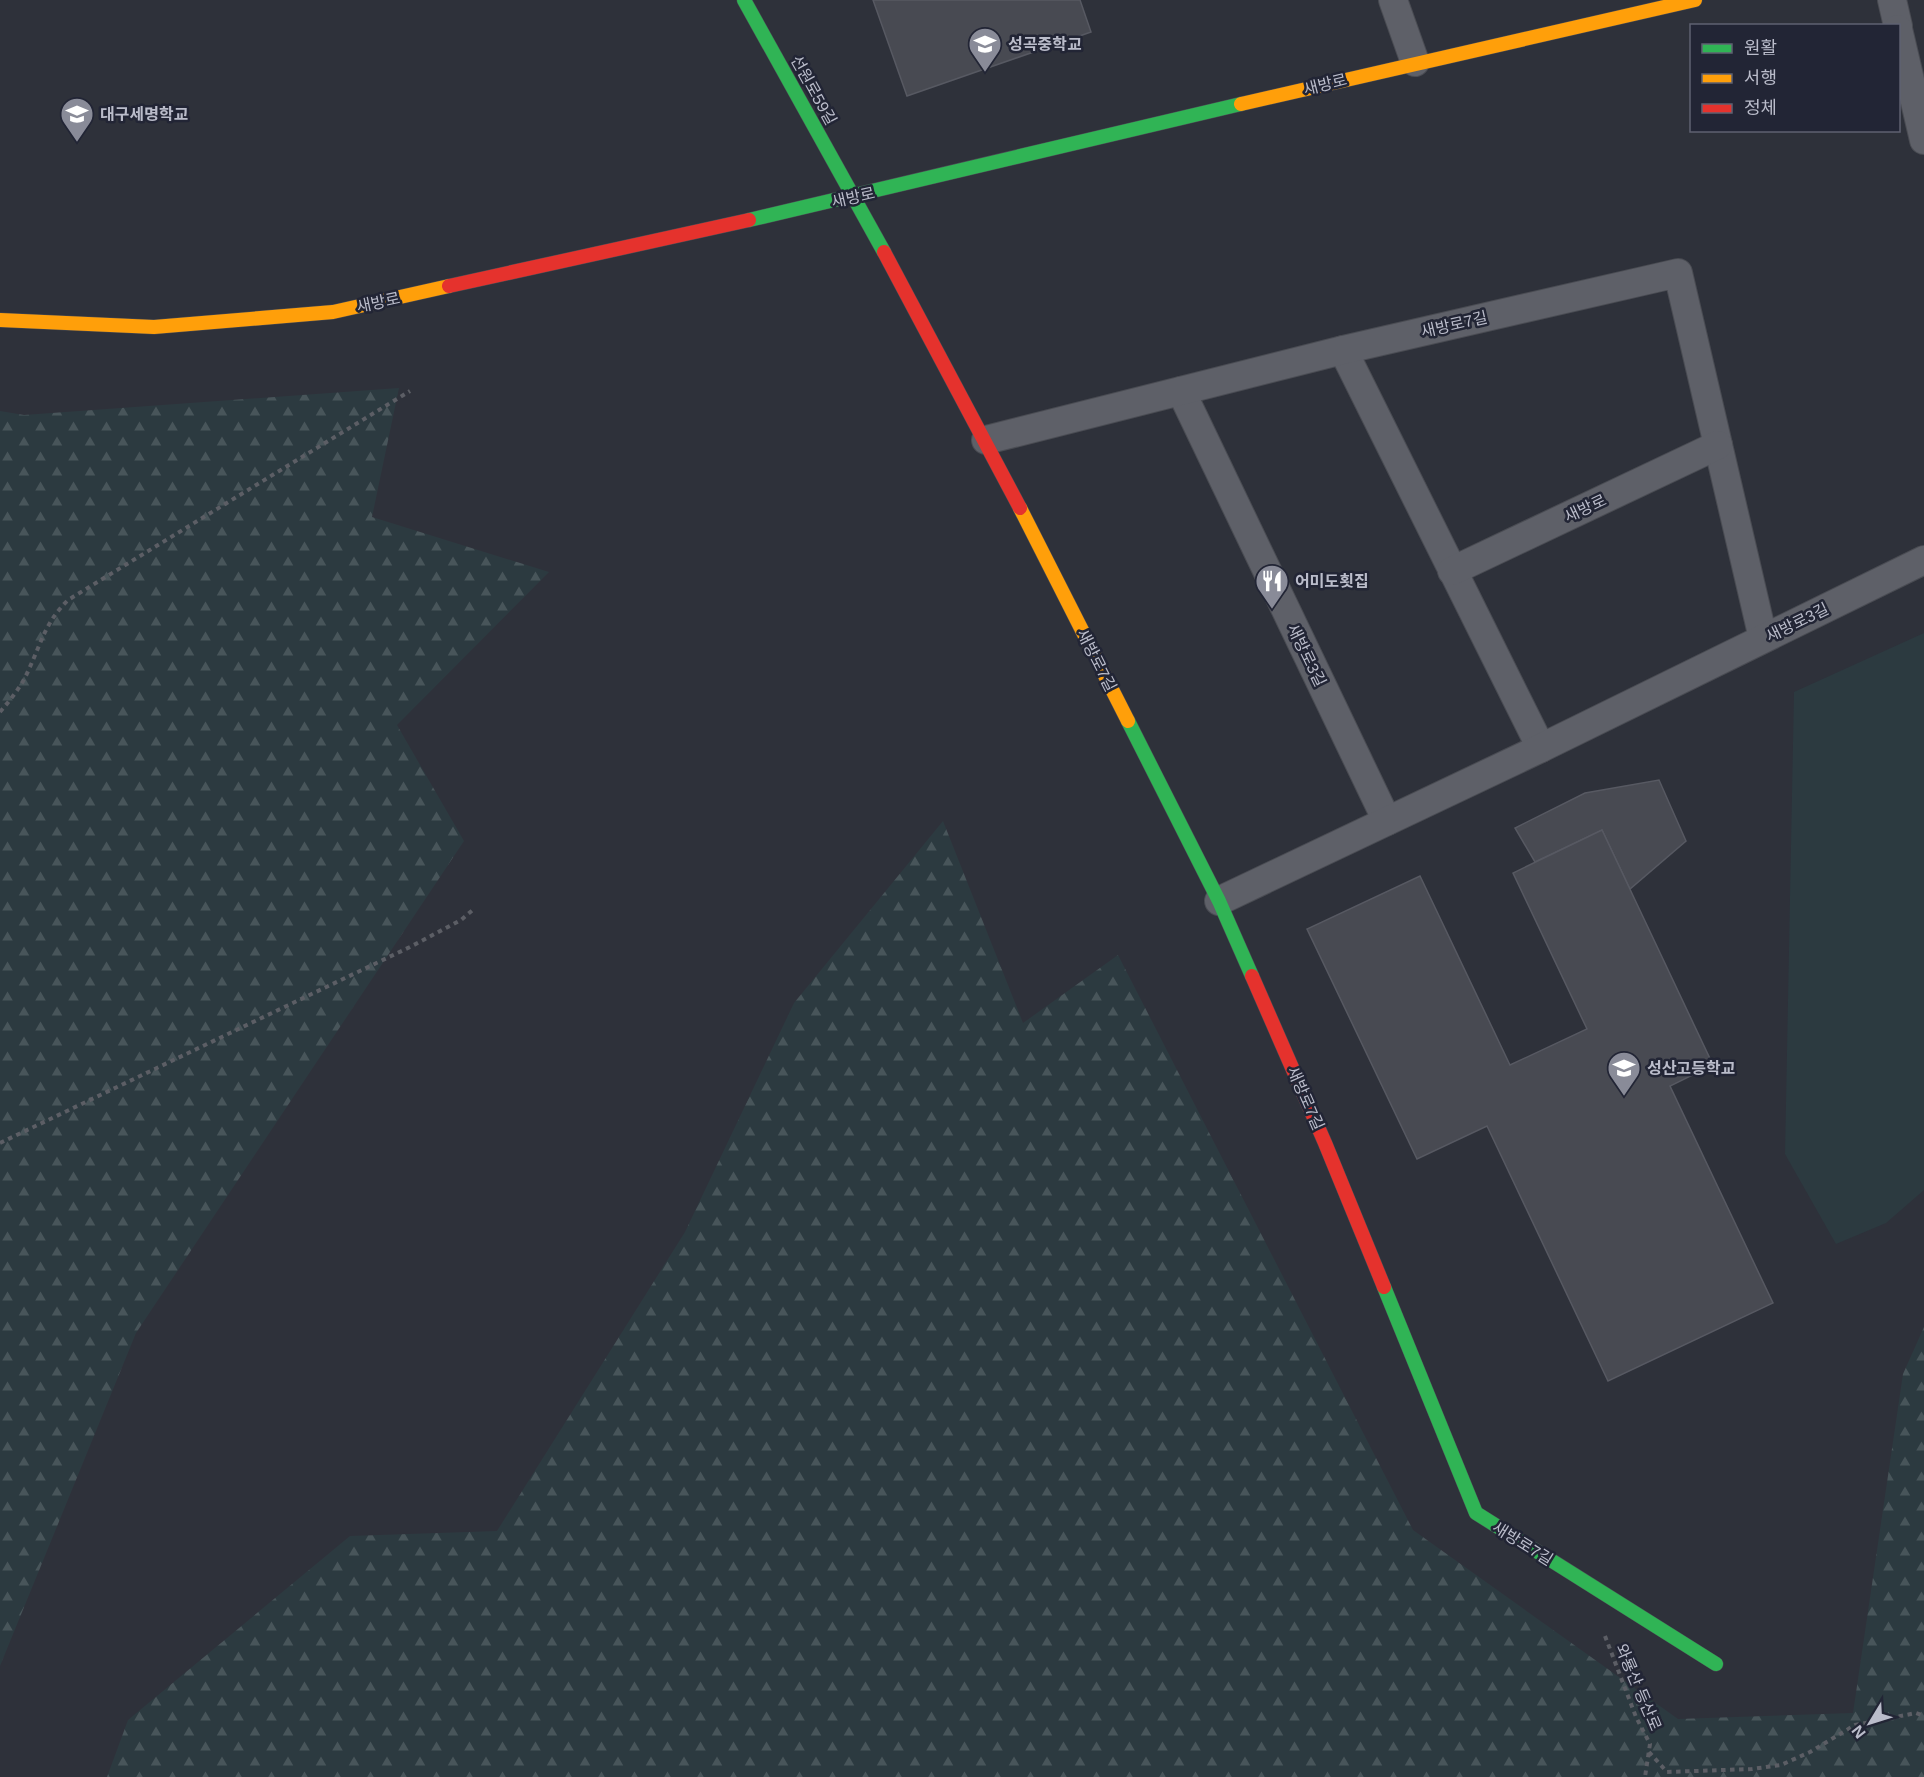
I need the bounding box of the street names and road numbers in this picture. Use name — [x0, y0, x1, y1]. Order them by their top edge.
street label: 선원로59길 — [788, 53, 840, 128]
street label: 새방로 — [1302, 71, 1349, 98]
street label: 새방로 — [830, 184, 877, 211]
street label: 새방로 — [355, 290, 402, 315]
street label: 새방로7길 — [1419, 309, 1489, 340]
street label: 새방로 — [1562, 491, 1609, 525]
street label: 새방로3길 — [1763, 600, 1831, 645]
street label: 새방로3길 — [1284, 621, 1329, 689]
street label: 새방로7길 — [1074, 626, 1120, 694]
street label: 새방로7길 — [1284, 1064, 1327, 1133]
street label: 새방로7길 — [1489, 1518, 1556, 1569]
street label: 와룡산 등산로 — [1613, 1641, 1665, 1733]

